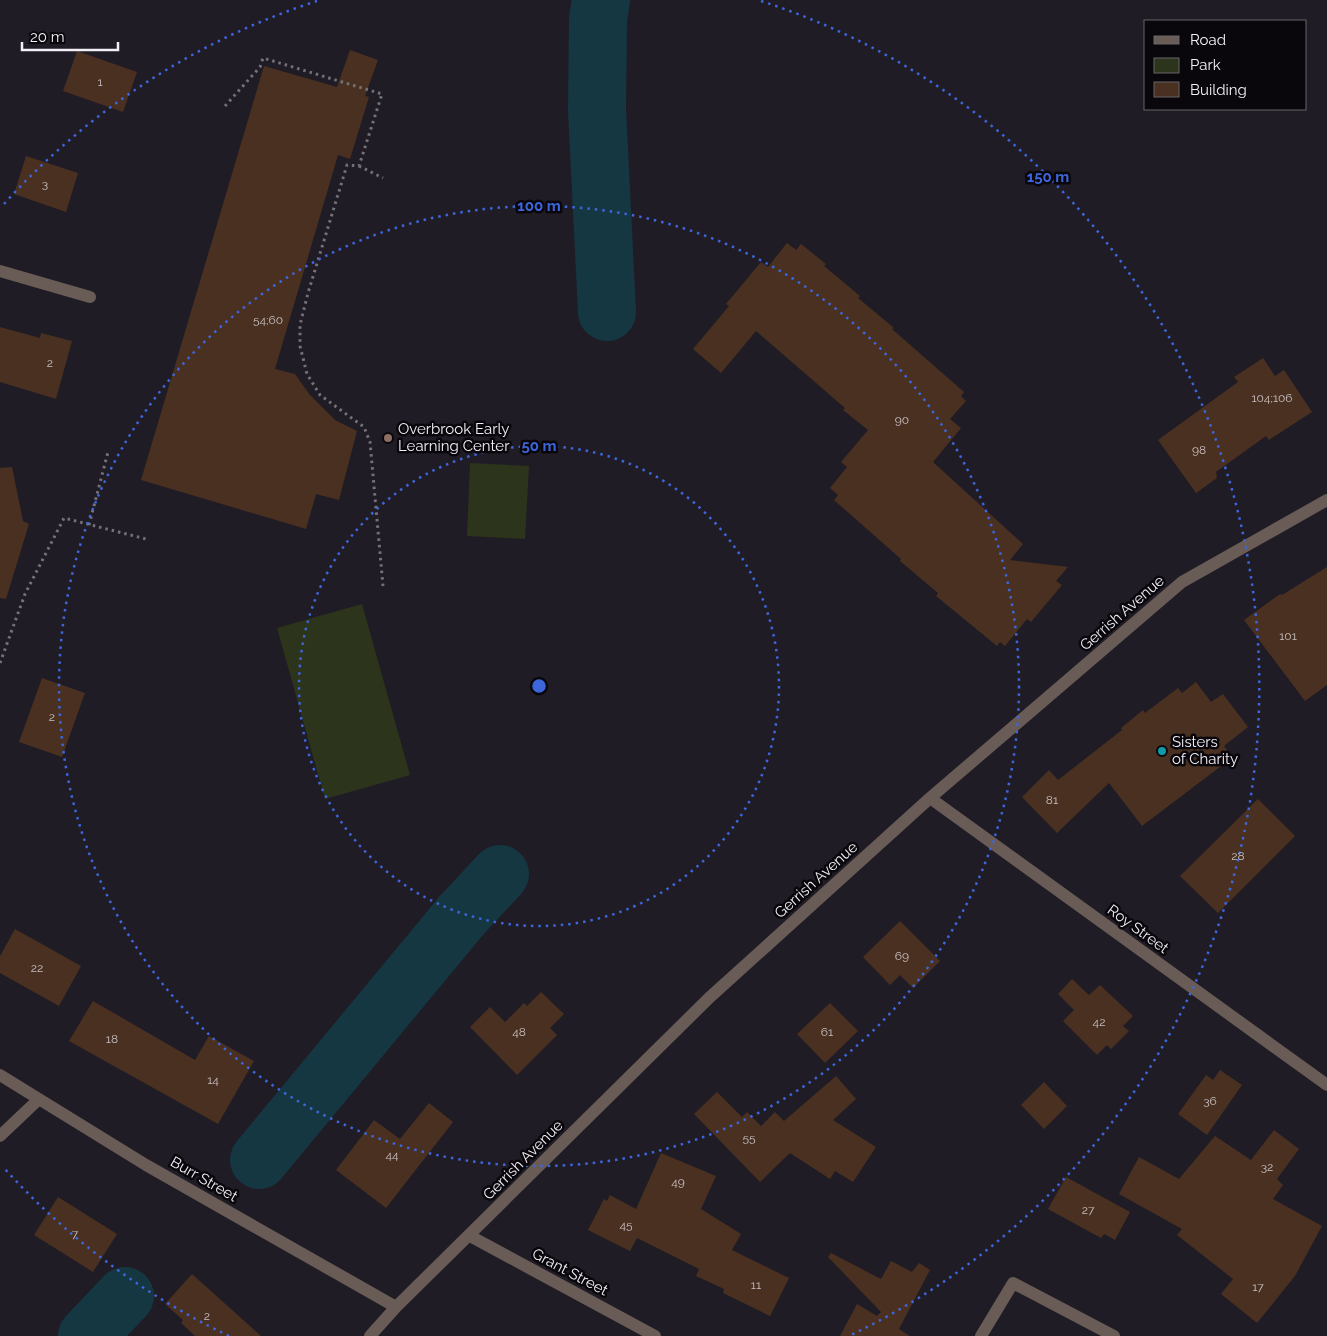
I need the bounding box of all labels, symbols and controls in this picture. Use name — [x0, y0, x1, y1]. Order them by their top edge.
scale bar — [22, 20, 119, 52]
legend — [1144, 20, 1307, 110]
text: 20 m — [30, 28, 65, 46]
text: Road — [1190, 31, 1226, 49]
text: Park — [1190, 56, 1221, 74]
house number: 1 — [97, 75, 103, 89]
text: Building — [1190, 81, 1247, 99]
text: 150 m — [1027, 168, 1069, 186]
house number: 3 — [42, 177, 48, 191]
text: 100 m — [517, 197, 561, 215]
house number: 54;60 — [253, 313, 283, 327]
house number: 2 — [47, 356, 53, 370]
house number: 104;106 — [1251, 391, 1293, 405]
house number: 90 — [895, 413, 909, 427]
place label: Overbrook Early Learning Center — [398, 420, 510, 455]
marker: Overbrook Early Learning Center — [382, 432, 394, 444]
text: 50 m — [521, 437, 557, 455]
house number: 98 — [1192, 443, 1206, 457]
street label: Gerrish Avenue — [1076, 572, 1168, 654]
house number: 101 — [1279, 629, 1297, 643]
centre of rings — [530, 677, 548, 695]
house number: 2 — [49, 710, 55, 724]
place label: Sisters of Charity — [1172, 733, 1238, 768]
marker: Sisters of Charity — [1156, 745, 1168, 757]
house number: 81 — [1046, 793, 1058, 807]
street label: Gerrish Avenue — [771, 838, 861, 922]
house number: 28 — [1231, 849, 1245, 863]
street label: Roy Street — [1104, 901, 1172, 957]
house number: 69 — [895, 949, 909, 963]
house number: 22 — [31, 961, 43, 975]
house number: 42 — [1093, 1015, 1105, 1029]
house number: 48 — [512, 1025, 526, 1039]
house number: 61 — [821, 1025, 833, 1039]
house number: 18 — [106, 1032, 118, 1046]
house number: 14 — [207, 1073, 219, 1087]
house number: 36 — [1203, 1094, 1217, 1108]
street label: Gerrish Avenue — [479, 1116, 567, 1204]
house number: 55 — [742, 1131, 756, 1145]
house number: 44 — [385, 1148, 399, 1162]
street label: Burr Street — [167, 1153, 241, 1205]
house number: 32 — [1261, 1160, 1273, 1174]
house number: 49 — [671, 1175, 685, 1189]
house number: 27 — [1082, 1203, 1095, 1217]
house number: 45 — [619, 1218, 633, 1232]
house number: 7 — [72, 1227, 79, 1241]
street label: Grant Street — [529, 1245, 611, 1299]
house number: 11 — [751, 1278, 761, 1292]
house number: 17 — [1252, 1280, 1264, 1294]
house number: 2 — [204, 1309, 210, 1323]

